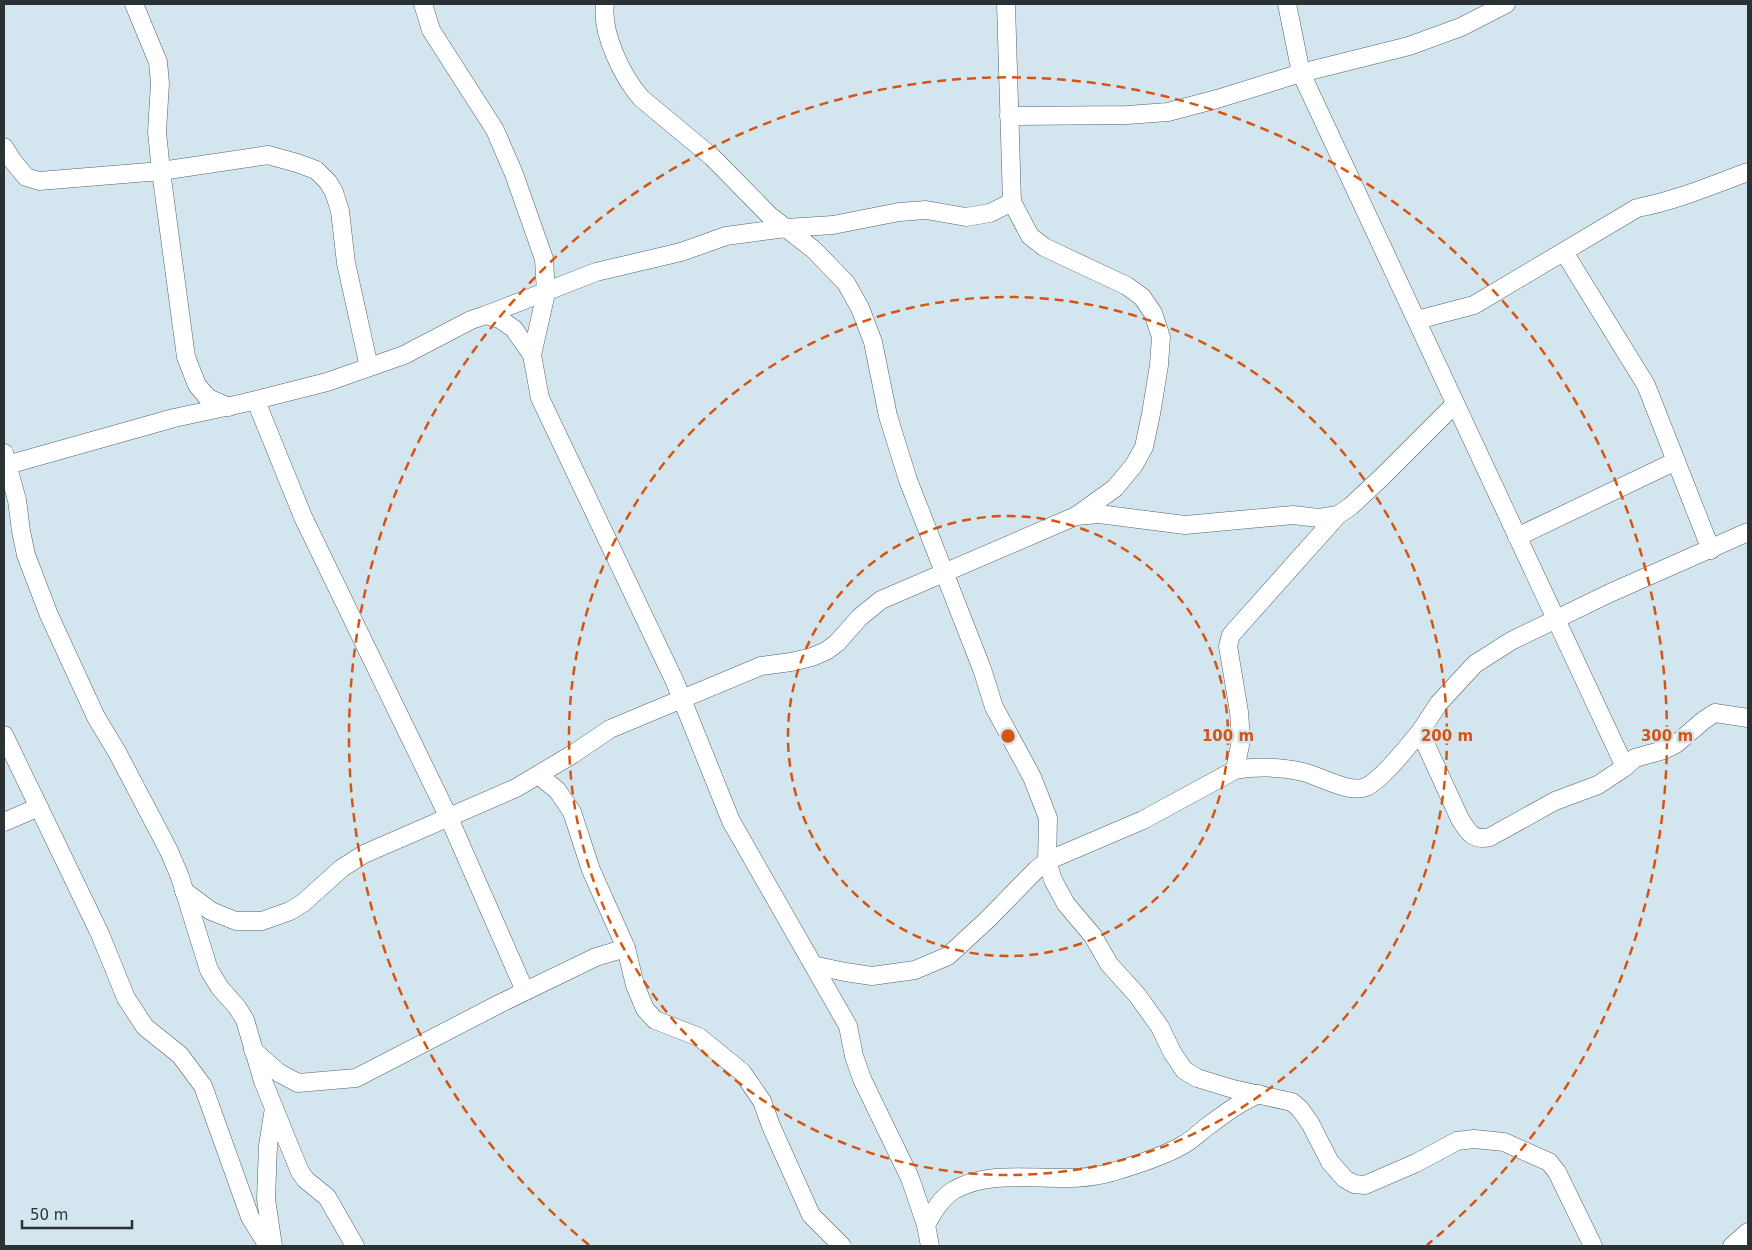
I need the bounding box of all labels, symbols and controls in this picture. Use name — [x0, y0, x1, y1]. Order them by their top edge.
centre of rings — [999, 727, 1017, 745]
text: 100 m — [1202, 727, 1254, 745]
text: 200 m — [1421, 727, 1473, 745]
text: 300 m — [1641, 727, 1693, 745]
scale bar — [22, 1198, 132, 1230]
text: 50 m — [30, 1206, 68, 1224]

